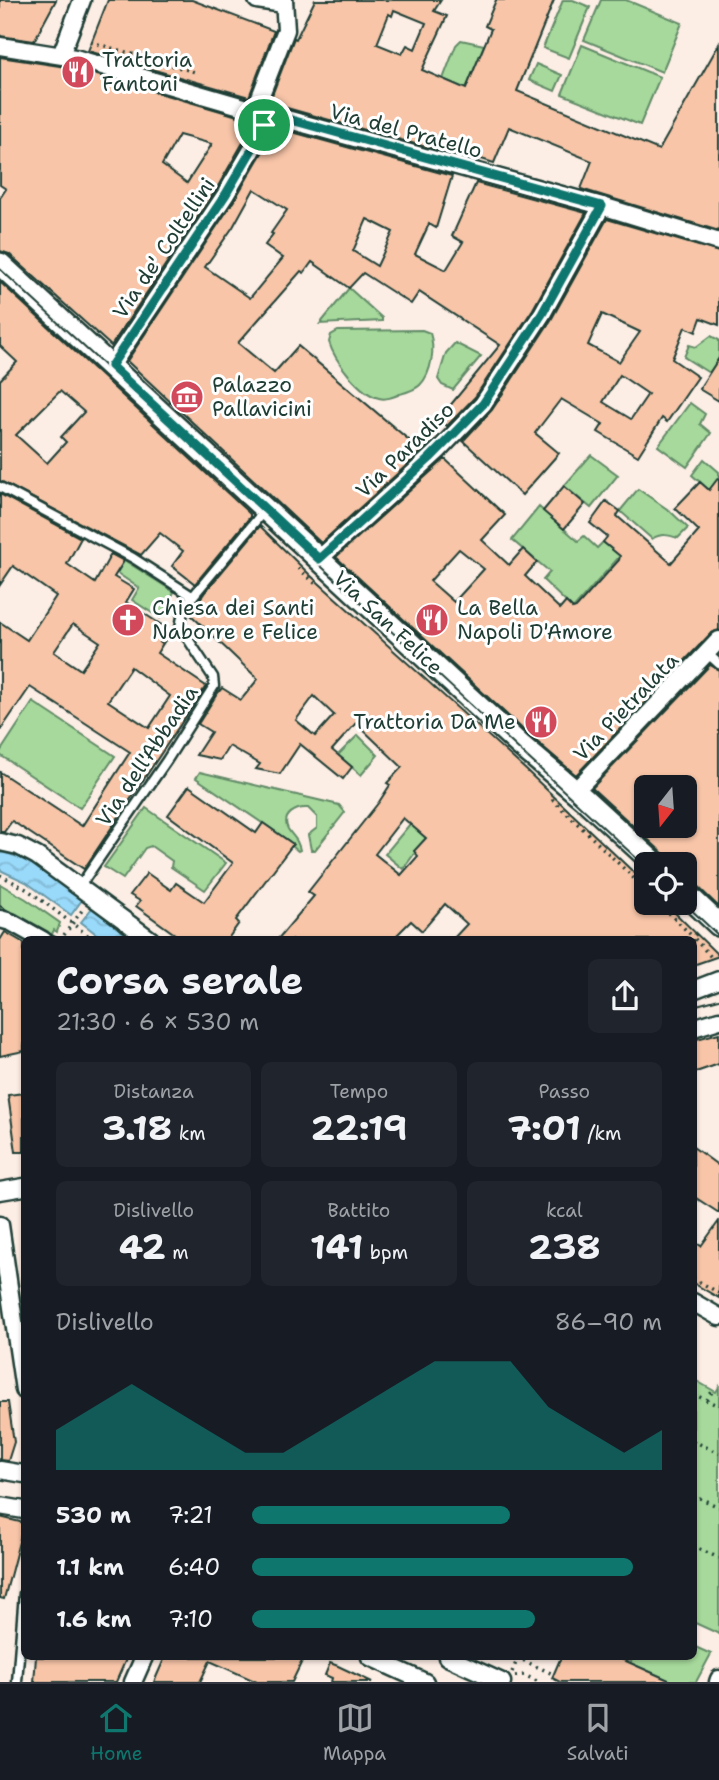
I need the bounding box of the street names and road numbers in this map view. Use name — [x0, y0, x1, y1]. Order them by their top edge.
street label: Via del Pratello — [327, 97, 485, 165]
street label: Via de' Coltellini — [106, 172, 222, 324]
street label: Via Paradiso — [350, 396, 460, 504]
street label: Via San Felice — [327, 565, 449, 681]
street label: Via Pietralata — [567, 647, 685, 767]
street label: Via dell'Abbadia — [89, 680, 205, 832]

